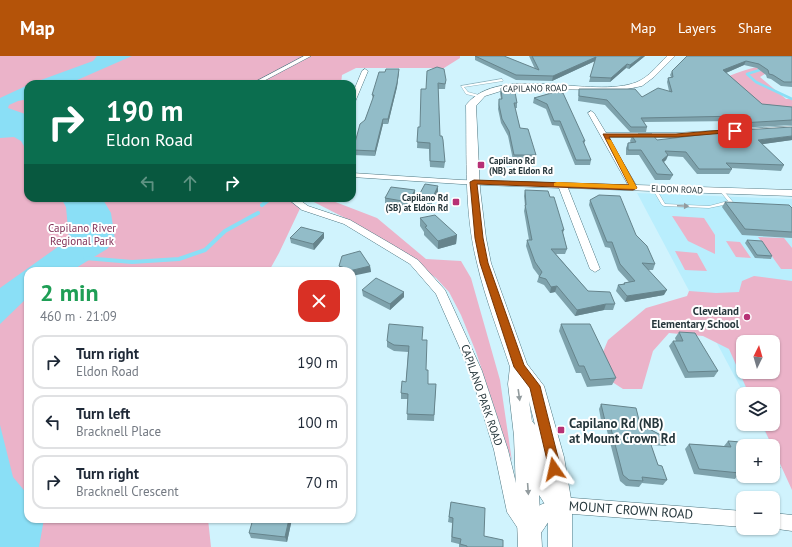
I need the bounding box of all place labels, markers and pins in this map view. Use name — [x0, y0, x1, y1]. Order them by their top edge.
pin — [718, 114, 752, 148]
place label: Capilano Rd (NB) at Eldon Rd — [489, 155, 553, 177]
marker: Capilano Rd (NB) at Eldon Rd — [476, 160, 486, 170]
place label: Capilano Rd (SB) at Eldon Rd — [385, 192, 448, 214]
marker: Capilano Rd (SB) at Eldon Rd — [451, 197, 461, 207]
place label: Cleveland Elementary School — [652, 304, 740, 331]
marker: Cleveland Elementary School — [742, 312, 752, 322]
place label: Capilano Rd (NB) at Mount Crown Rd — [569, 415, 676, 447]
marker: Capilano Rd (NB) at Mount Crown Rd — [556, 425, 566, 435]

